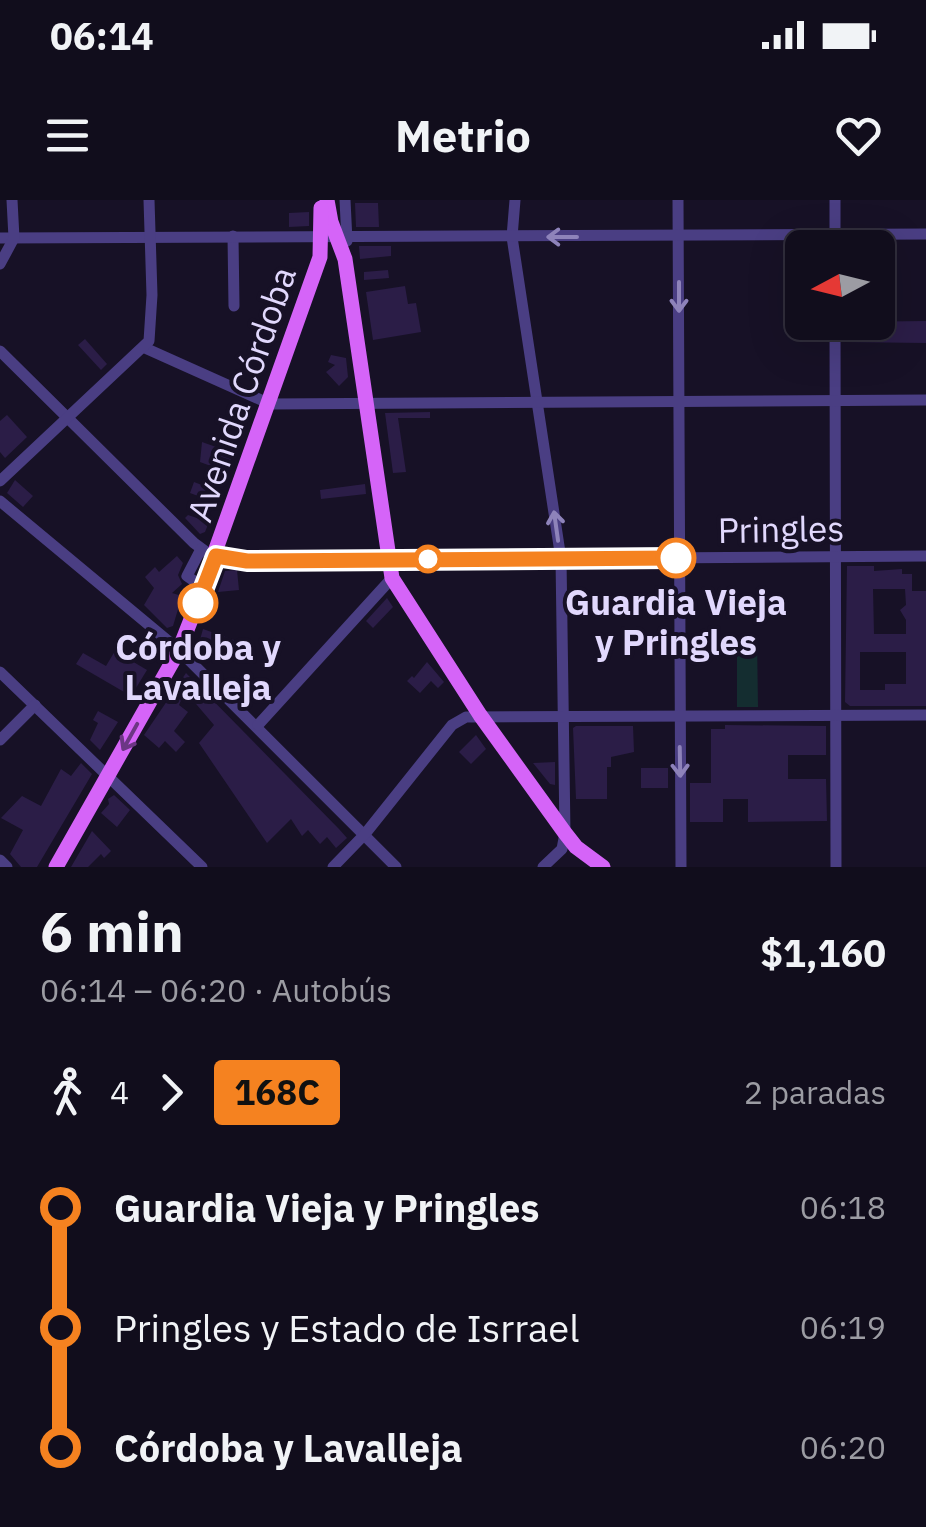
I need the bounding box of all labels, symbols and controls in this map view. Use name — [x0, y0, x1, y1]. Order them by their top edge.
text: 06:14 — [50, 11, 154, 60]
text: Metrio — [395, 106, 531, 164]
icon: menu — [40, 108, 95, 163]
icon: heart — [831, 108, 886, 163]
one-way arrow — [547, 227, 579, 246]
north arrow — [785, 230, 895, 340]
map controls — [785, 230, 895, 340]
street label: Avenida Córdoba — [176, 260, 306, 528]
one-way arrow — [670, 280, 688, 313]
street label: Pringles — [717, 505, 845, 553]
one-way arrow — [546, 511, 565, 543]
marker: Guardia Vieja y Pringles — [657, 539, 695, 577]
unlabelled marker — [415, 546, 441, 572]
place label: Guardia Vieja y Pringles — [565, 579, 787, 665]
marker: Córdoba y Lavalleja — [179, 584, 217, 622]
place label: Córdoba y Lavalleja — [115, 624, 281, 710]
one-way arrow — [120, 722, 140, 751]
one-way arrow — [670, 746, 690, 778]
text: 6 min — [40, 896, 184, 967]
text: $1,160 — [760, 928, 886, 977]
text: 06:14 – 06:20 · Autobús — [40, 969, 392, 1011]
icon: walk — [40, 1065, 95, 1120]
icon: forward — [144, 1065, 199, 1120]
text: 168C — [234, 1069, 320, 1115]
text: 4 — [110, 1071, 129, 1113]
text: 2 paradas — [744, 1071, 886, 1113]
text: Guardia Vieja y Pringles — [114, 1183, 539, 1232]
text: 06:18 — [800, 1186, 886, 1228]
text: Pringles y Estado de Isrrael — [114, 1303, 579, 1352]
text: 06:19 — [800, 1306, 886, 1348]
text: Córdoba y Lavalleja — [114, 1423, 463, 1472]
text: 06:20 — [800, 1426, 886, 1468]

